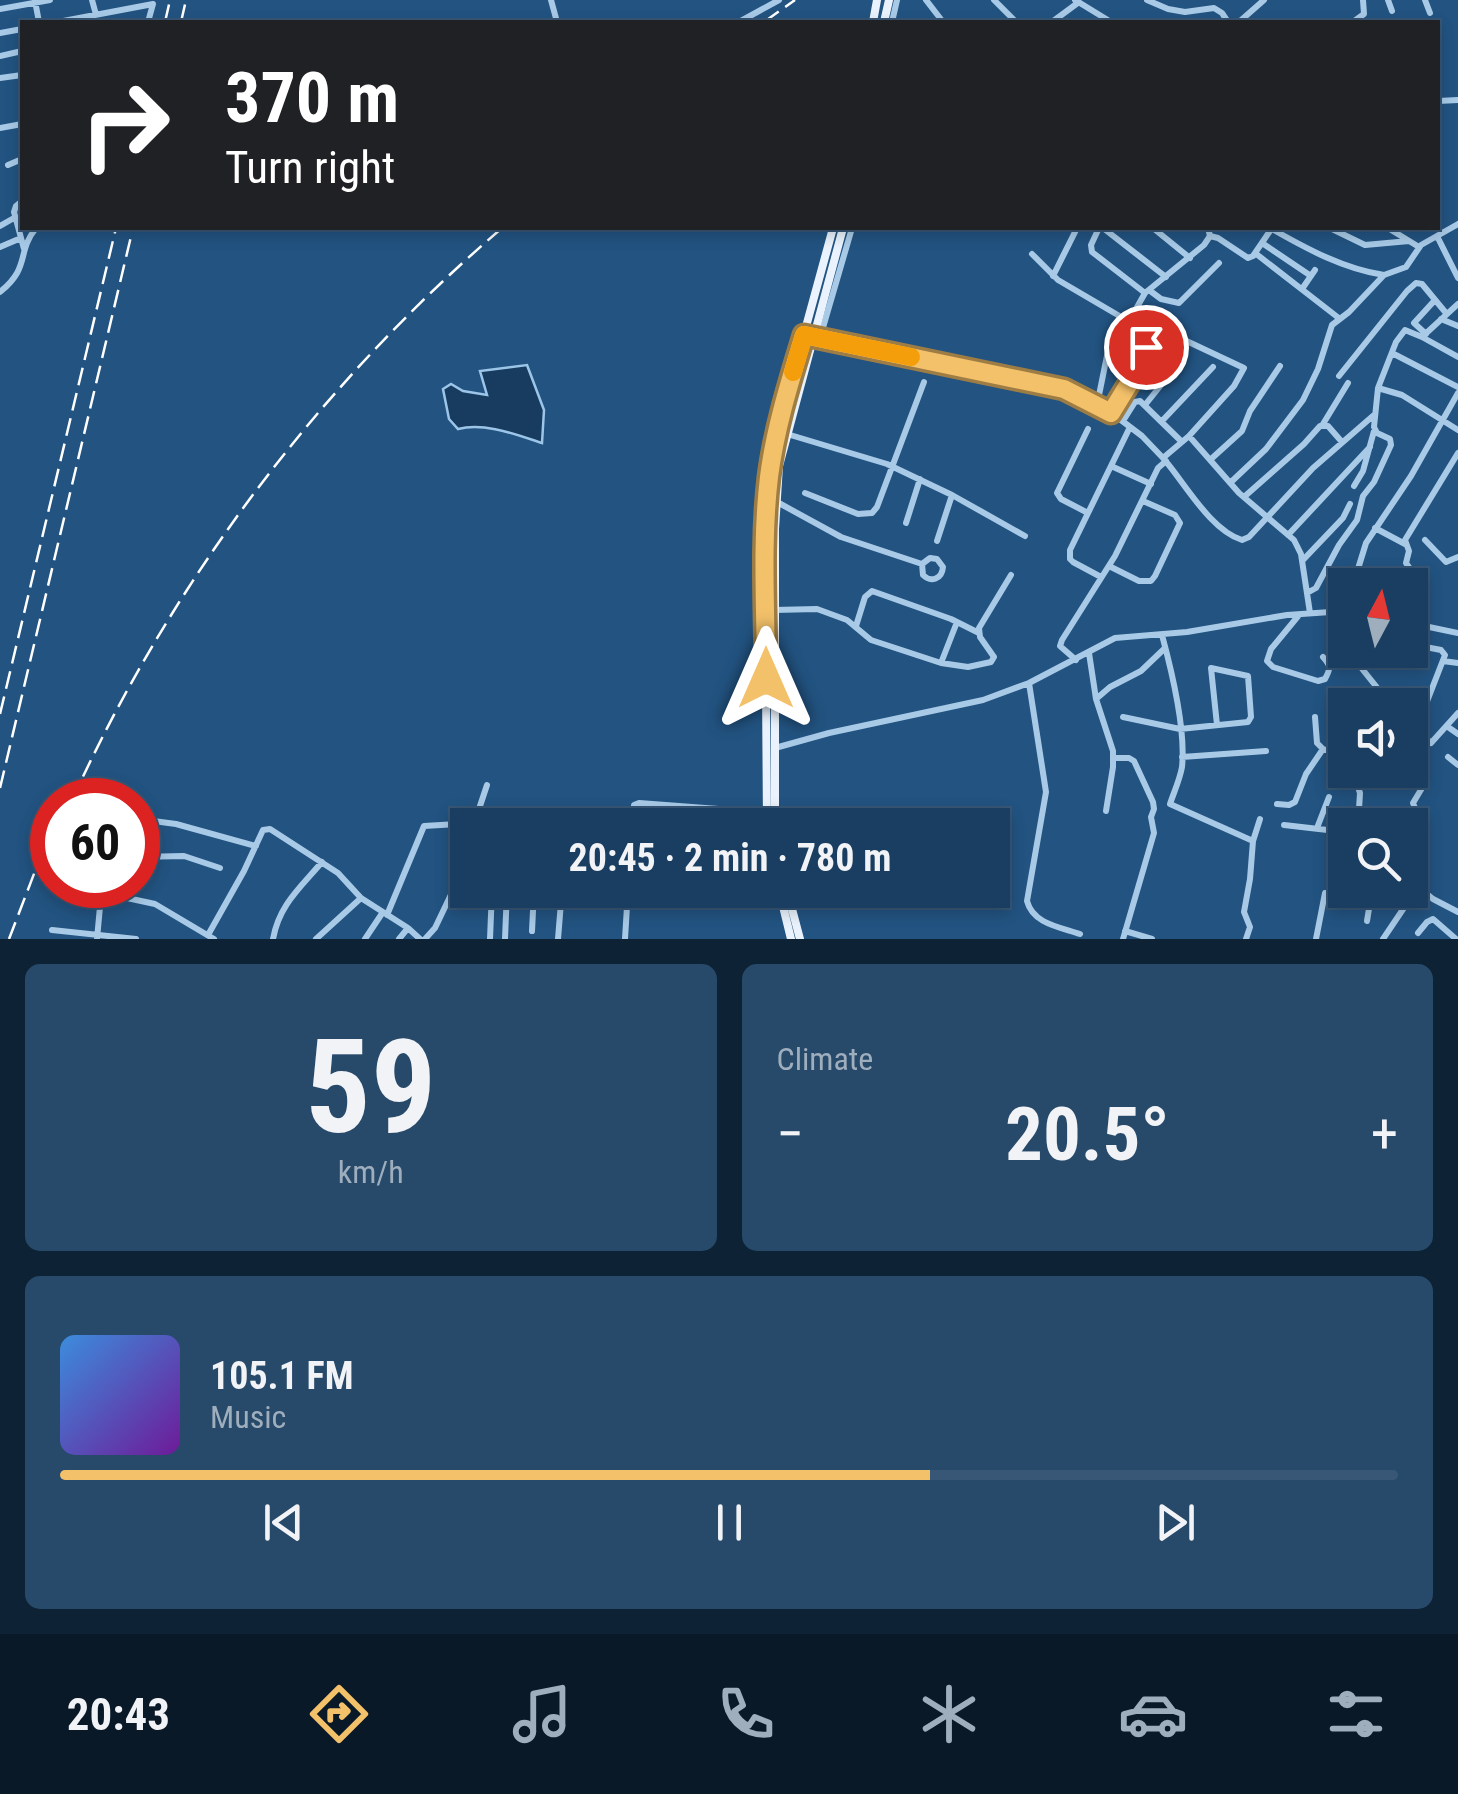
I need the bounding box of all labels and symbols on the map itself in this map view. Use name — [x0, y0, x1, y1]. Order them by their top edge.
pin — [1104, 305, 1189, 390]
north arrow — [1328, 568, 1428, 668]
position arrow — [714, 626, 818, 730]
speed limit sign: 60 — [30, 778, 160, 908]

